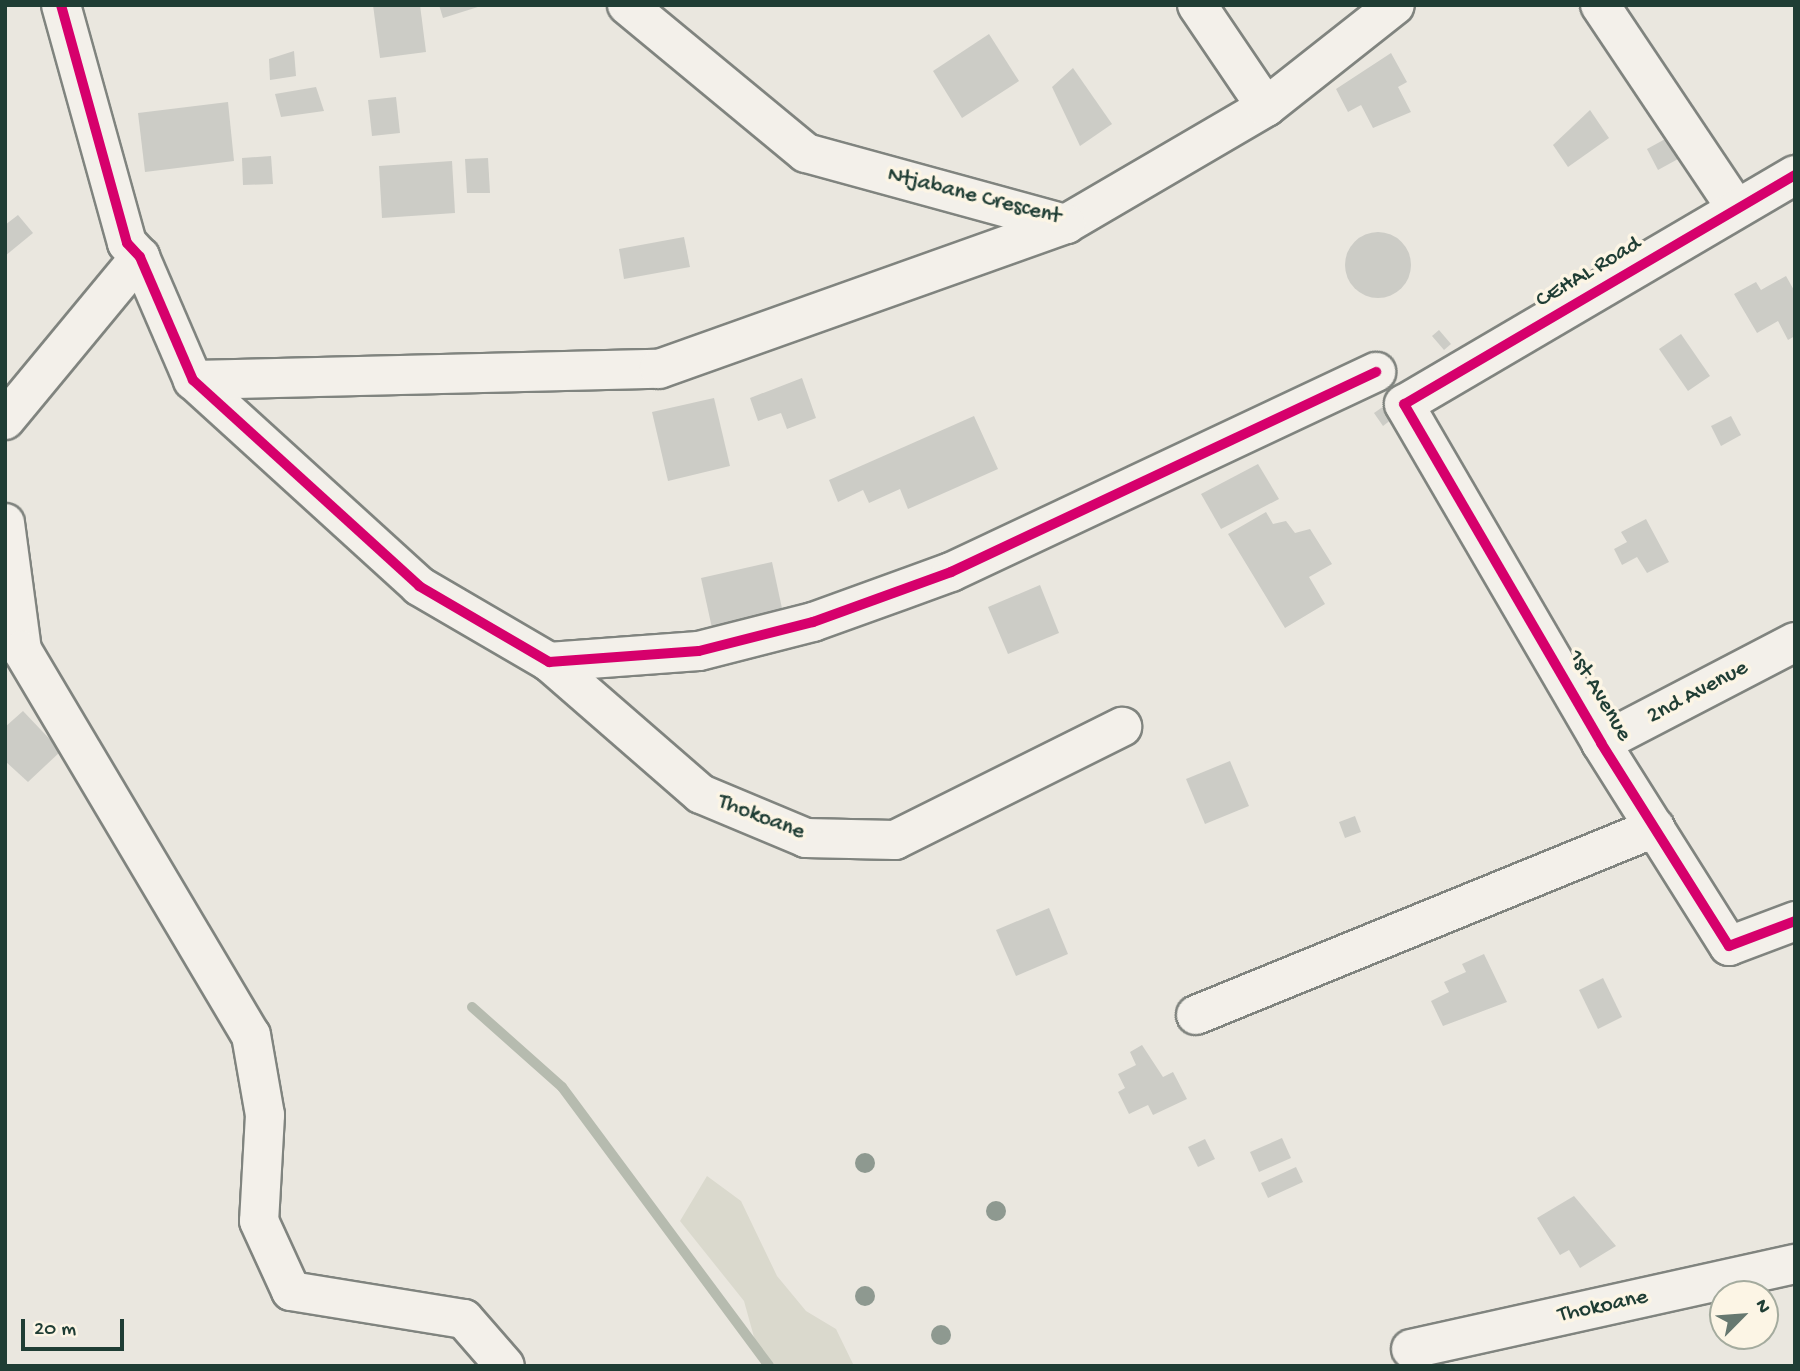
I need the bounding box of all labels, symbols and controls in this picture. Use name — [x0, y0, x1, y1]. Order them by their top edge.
street label: Ntjabane Crescent — [884, 162, 1064, 232]
street label: CEHAL Road — [1531, 231, 1647, 315]
street label: 1st Avenue — [1561, 645, 1637, 747]
street label: 2nd Avenue — [1643, 655, 1753, 731]
street label: Thokoane — [714, 789, 808, 847]
north arrow — [1709, 1280, 1779, 1350]
street label: Thokoane — [1556, 1284, 1650, 1330]
text: N — [1749, 1296, 1775, 1317]
scale bar — [24, 1304, 128, 1348]
text: 20 m — [34, 1318, 76, 1343]

